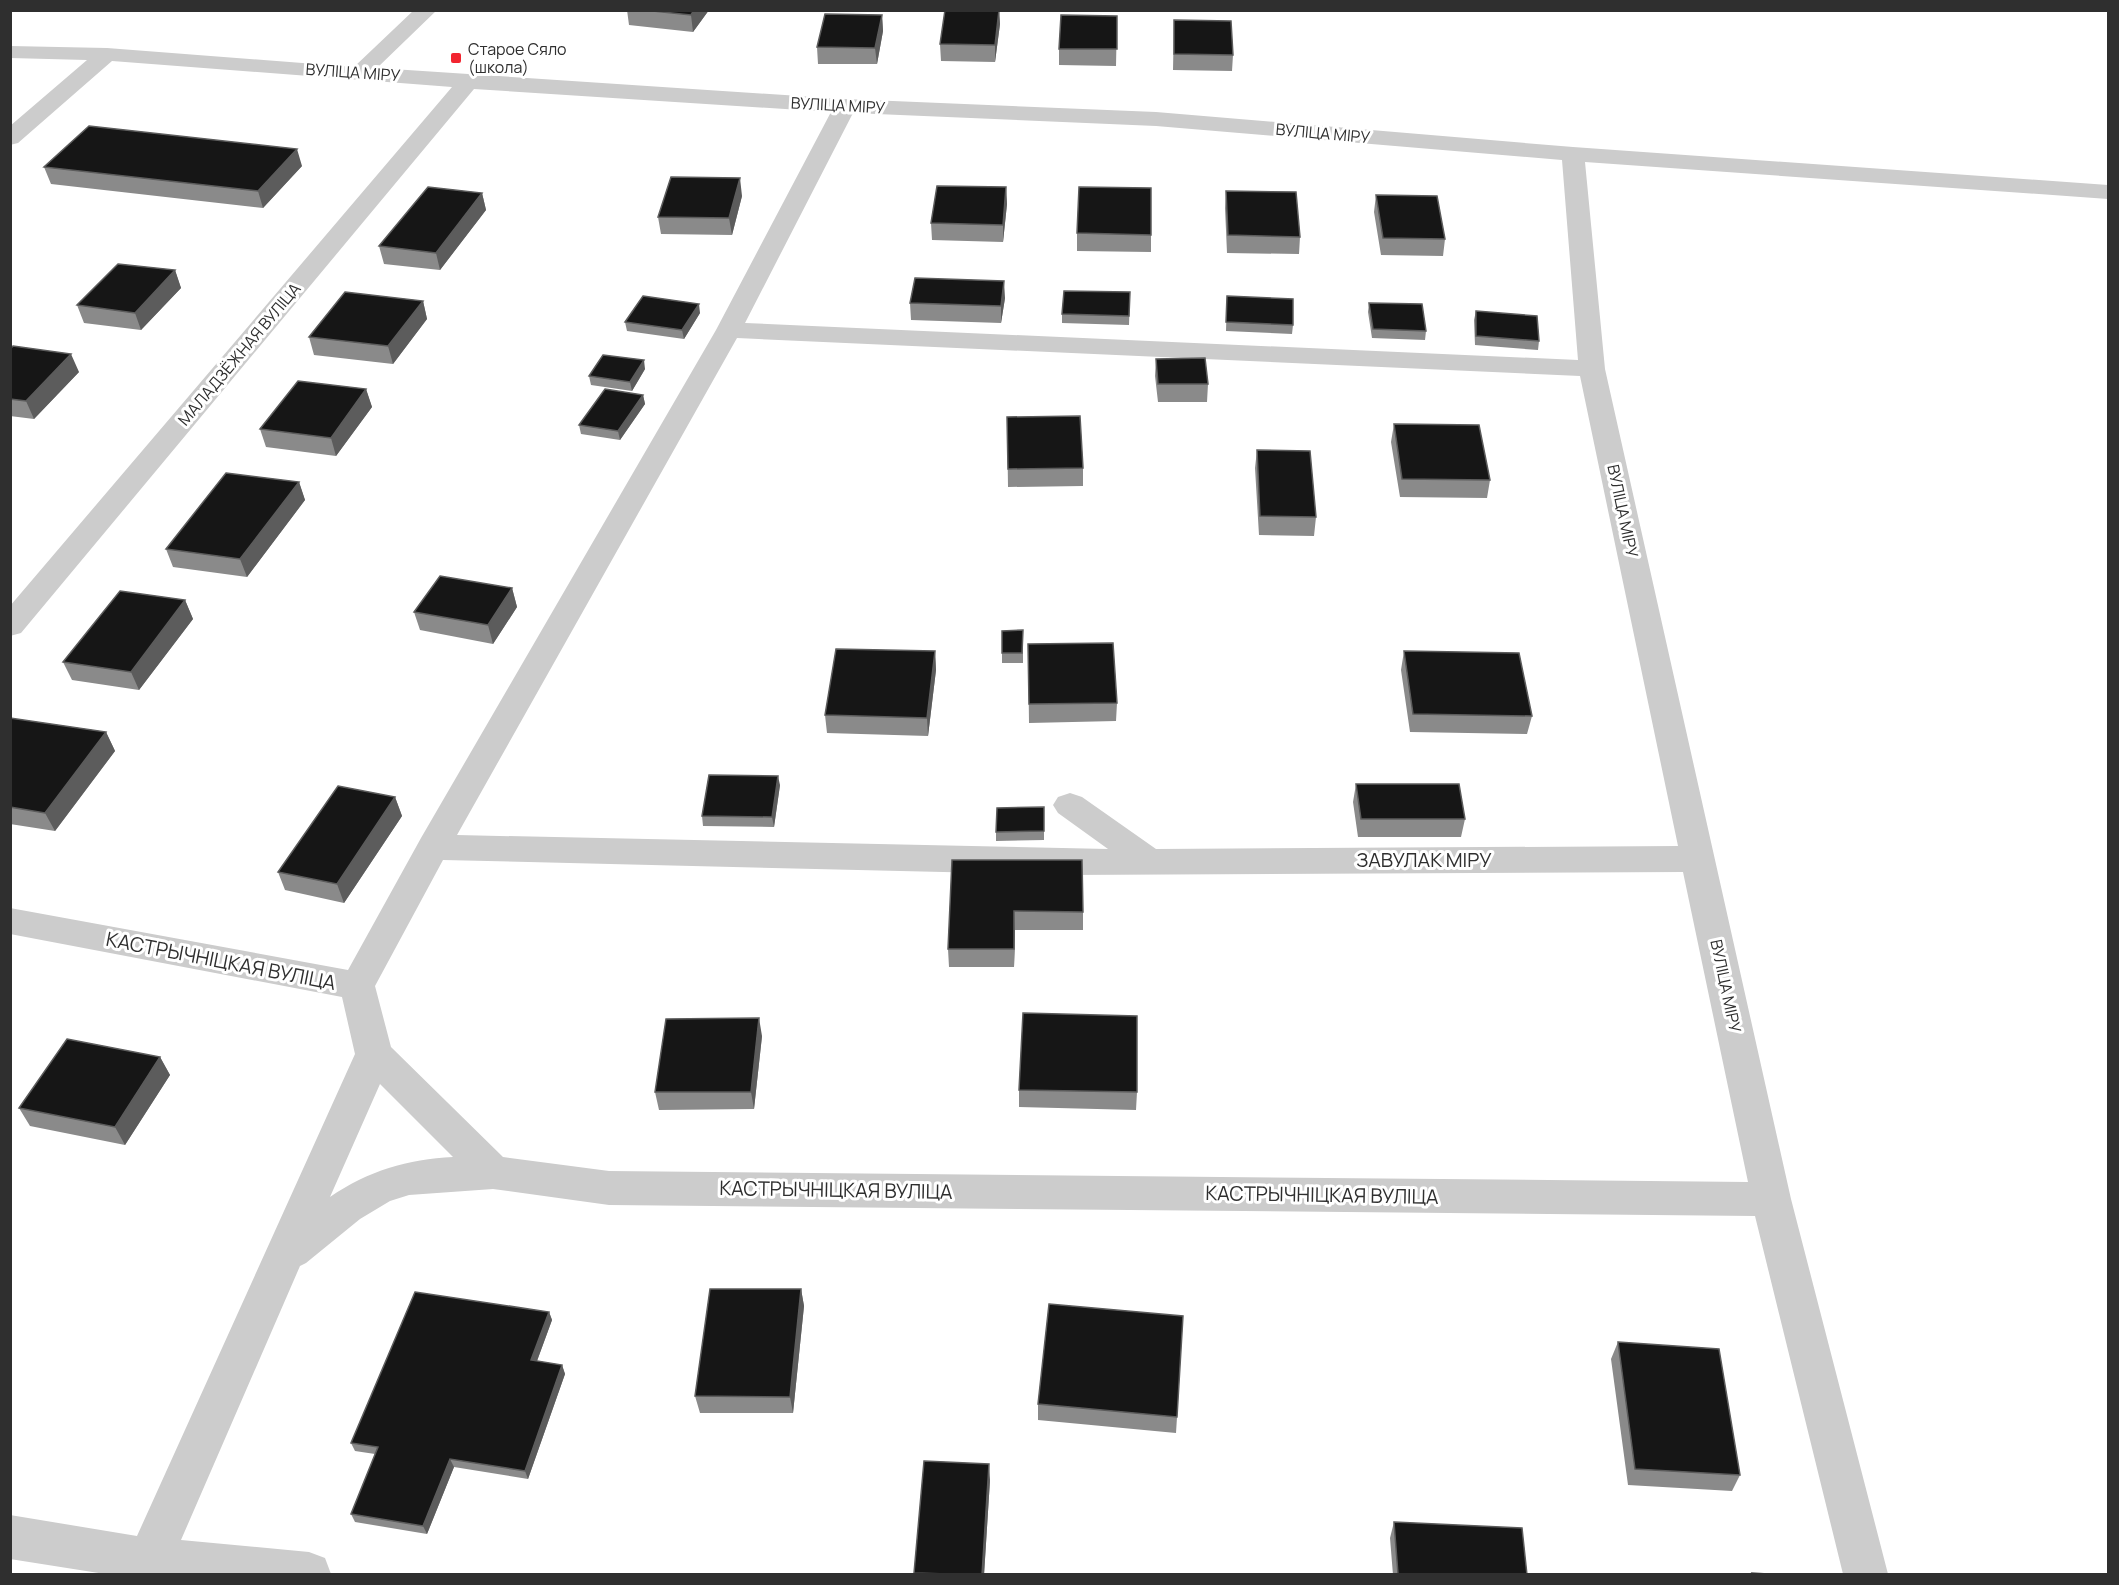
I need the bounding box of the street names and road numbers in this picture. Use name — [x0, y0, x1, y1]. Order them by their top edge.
street label: ВУЛІЦА МІРУ — [305, 58, 401, 86]
street label: ВУЛІЦА МІРУ — [790, 92, 886, 118]
street label: ВУЛІЦА МІРУ — [1275, 118, 1371, 148]
street label: МАЛАДЗЁЖНАЯ ВУЛІЦА — [173, 278, 305, 430]
street label: ВУЛІЦА МІРУ — [1602, 462, 1644, 560]
street label: ЗАВУЛАК МІРУ — [1356, 846, 1492, 873]
street label: КАСТРЫЧНІЦКАЯ ВУЛІЦА — [104, 925, 339, 996]
street label: ВУЛІЦА МІРУ — [1705, 937, 1747, 1035]
street label: КАСТРЫЧНІЦКАЯ ВУЛІЦА — [719, 1174, 953, 1205]
street label: КАСТРЫЧНІЦКАЯ ВУЛІЦА — [1205, 1179, 1439, 1210]

